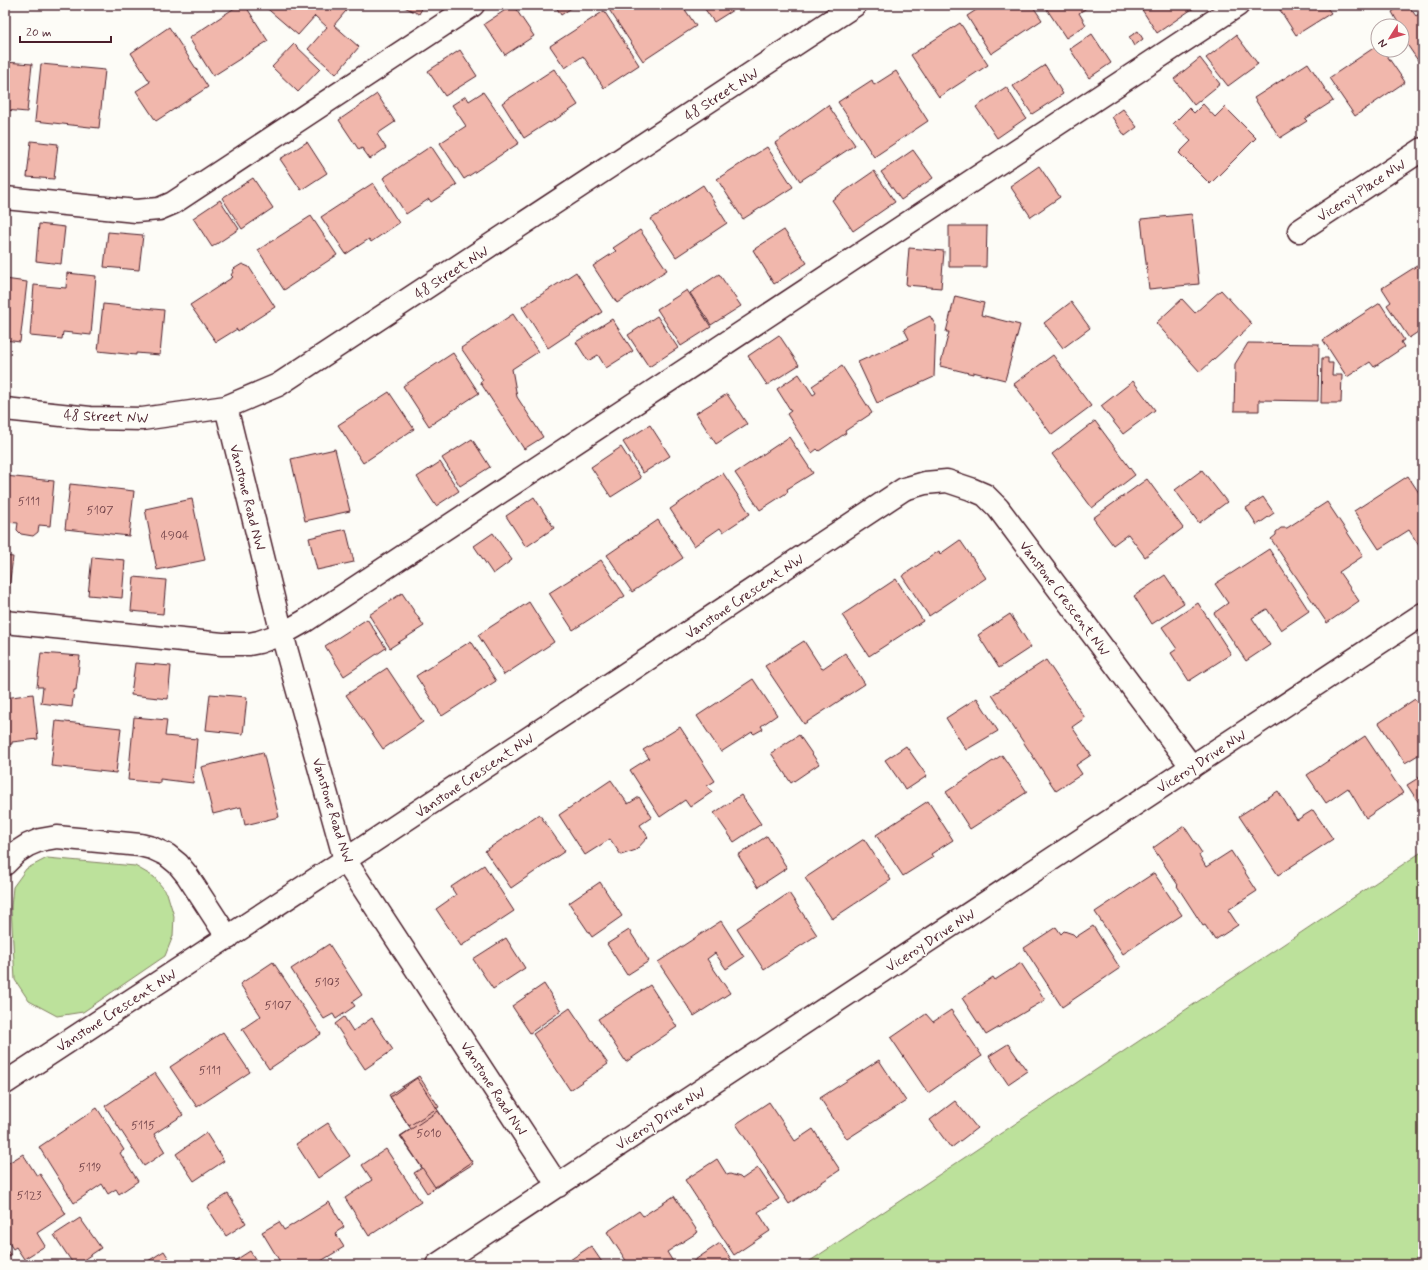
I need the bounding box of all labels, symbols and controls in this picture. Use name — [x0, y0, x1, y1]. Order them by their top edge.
scale bar — [20, 18, 111, 44]
north arrow — [1370, 18, 1410, 58]
text: 20 m — [26, 25, 52, 41]
text: N — [1375, 36, 1391, 51]
street label: 48 Street NW — [681, 64, 762, 125]
street label: Viceroy Place NW — [1314, 155, 1409, 226]
street label: 48 Street NW — [411, 242, 492, 303]
street label: 48 Street NW — [63, 407, 149, 427]
street label: Vanstone Road NW — [225, 442, 269, 552]
house number: 5111 — [18, 494, 40, 510]
house number: 5107 — [87, 503, 113, 519]
house number: 4904 — [161, 528, 189, 544]
street label: Vanstone Crescent NW — [1015, 537, 1114, 660]
street label: Vanstone Crescent NW — [682, 550, 808, 643]
street label: Viceroy Drive NW — [1153, 726, 1250, 798]
street label: Vanstone Crescent NW — [412, 729, 538, 822]
street label: Vanstone Road NW — [308, 756, 357, 865]
street label: Viceroy Drive NW — [882, 905, 979, 977]
street label: Vanstone Crescent NW — [53, 965, 180, 1056]
house number: 5103 — [315, 975, 340, 991]
house number: 5107 — [265, 998, 291, 1014]
street label: Vanstone Road NW — [456, 1038, 530, 1139]
house number: 5111 — [199, 1063, 221, 1079]
street label: Viceroy Drive NW — [612, 1083, 709, 1155]
house number: 5115 — [131, 1118, 155, 1134]
house number: 5010 — [416, 1126, 442, 1142]
house number: 5119 — [79, 1160, 102, 1176]
house number: 5123 — [17, 1188, 42, 1204]

